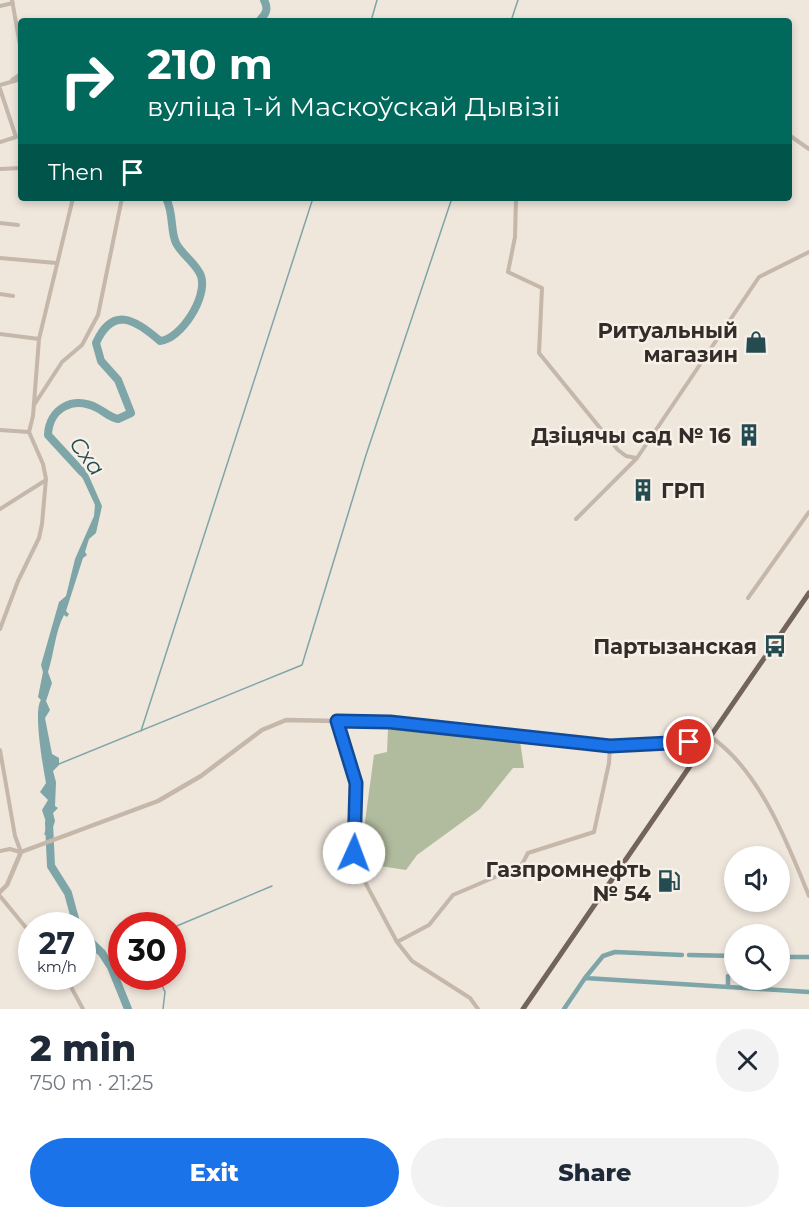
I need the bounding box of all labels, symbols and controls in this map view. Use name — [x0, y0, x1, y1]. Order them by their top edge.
text: 210 m — [147, 38, 273, 90]
icon: right — [48, 42, 126, 120]
text: вуліца 1-й Маскоўскай Дывізіі — [147, 90, 560, 123]
icon: arrive — [116, 156, 149, 189]
text: Then — [48, 159, 104, 186]
place label: Ритуальный магазин — [597, 318, 738, 367]
shop icon: Ритуальный магазин — [743, 329, 769, 355]
building icon: Дзіцячы сад № 16 — [736, 422, 762, 448]
place label: Дзіцячы сад № 16 — [531, 423, 731, 448]
water label: Сха — [64, 431, 110, 481]
building icon: ГРП — [630, 477, 656, 503]
place label: ГРП — [661, 478, 706, 503]
bus stop icon: Партызанская — [762, 633, 788, 659]
place label: Партызанская — [593, 634, 757, 659]
pin — [663, 716, 714, 767]
icon: arrive — [672, 725, 705, 758]
position arrow — [322, 821, 386, 885]
map controls — [724, 846, 790, 990]
button: sound — [724, 846, 790, 912]
place label: Газпромнефть № 54 — [485, 857, 652, 906]
fuel station icon: Газпромнефть № 54 — [656, 868, 682, 894]
speed limit sign: 30 — [108, 912, 186, 990]
button: search — [724, 924, 790, 990]
text: 27 — [39, 925, 75, 962]
text: km/h — [37, 957, 77, 976]
text: 2 min — [30, 1026, 136, 1070]
button: close — [716, 1029, 779, 1092]
text: 750 m · 21:25 — [30, 1071, 153, 1095]
button: Exit — [30, 1138, 399, 1207]
button: Share — [411, 1138, 779, 1207]

